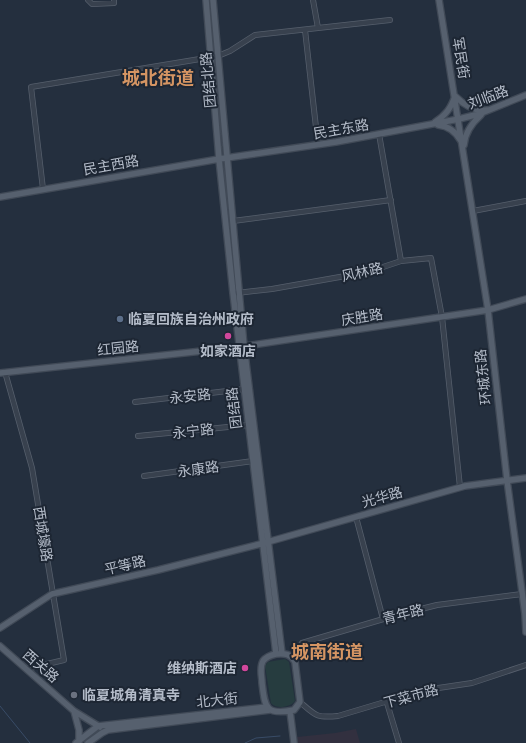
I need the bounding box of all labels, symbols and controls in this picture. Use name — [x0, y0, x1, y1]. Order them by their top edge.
street label: 军民街 — [449, 36, 473, 80]
street label: 团结北路 — [197, 51, 219, 109]
district label: 城北街道 — [122, 67, 194, 89]
street label: 刘临路 — [465, 81, 511, 113]
street label: 民主东路 — [312, 115, 370, 143]
street label: 民主西路 — [82, 151, 140, 179]
street label: 风林路 — [340, 259, 384, 285]
street label: 庆胜路 — [340, 305, 384, 329]
place label: 临夏回族自治州政府 — [128, 310, 254, 328]
marker: 临夏回族自治州政府 — [115, 314, 125, 324]
marker: 如家酒店 — [223, 331, 233, 341]
street label: 红园路 — [96, 337, 140, 359]
place label: 如家酒店 — [200, 342, 256, 360]
street label: 环城东路 — [471, 348, 495, 406]
street label: 永安路 — [168, 385, 212, 407]
street label: 团结路 — [223, 386, 245, 430]
street label: 永宁路 — [171, 420, 215, 442]
street label: 永康路 — [176, 457, 220, 481]
street label: 光华路 — [359, 483, 405, 511]
street label: 西城壕路 — [30, 505, 56, 563]
street label: 平等路 — [103, 552, 147, 578]
street label: 青年路 — [380, 600, 426, 628]
district label: 城南街道 — [291, 641, 363, 663]
street label: 西关路 — [19, 645, 63, 687]
place label: 维纳斯酒店 — [167, 659, 237, 677]
marker: 维纳斯酒店 — [240, 663, 250, 673]
street label: 下菜市路 — [382, 680, 440, 712]
place label: 临夏城角清真寺 — [82, 686, 180, 704]
street label: 北大街 — [195, 689, 239, 711]
marker: 临夏城角清真寺 — [69, 690, 79, 700]

